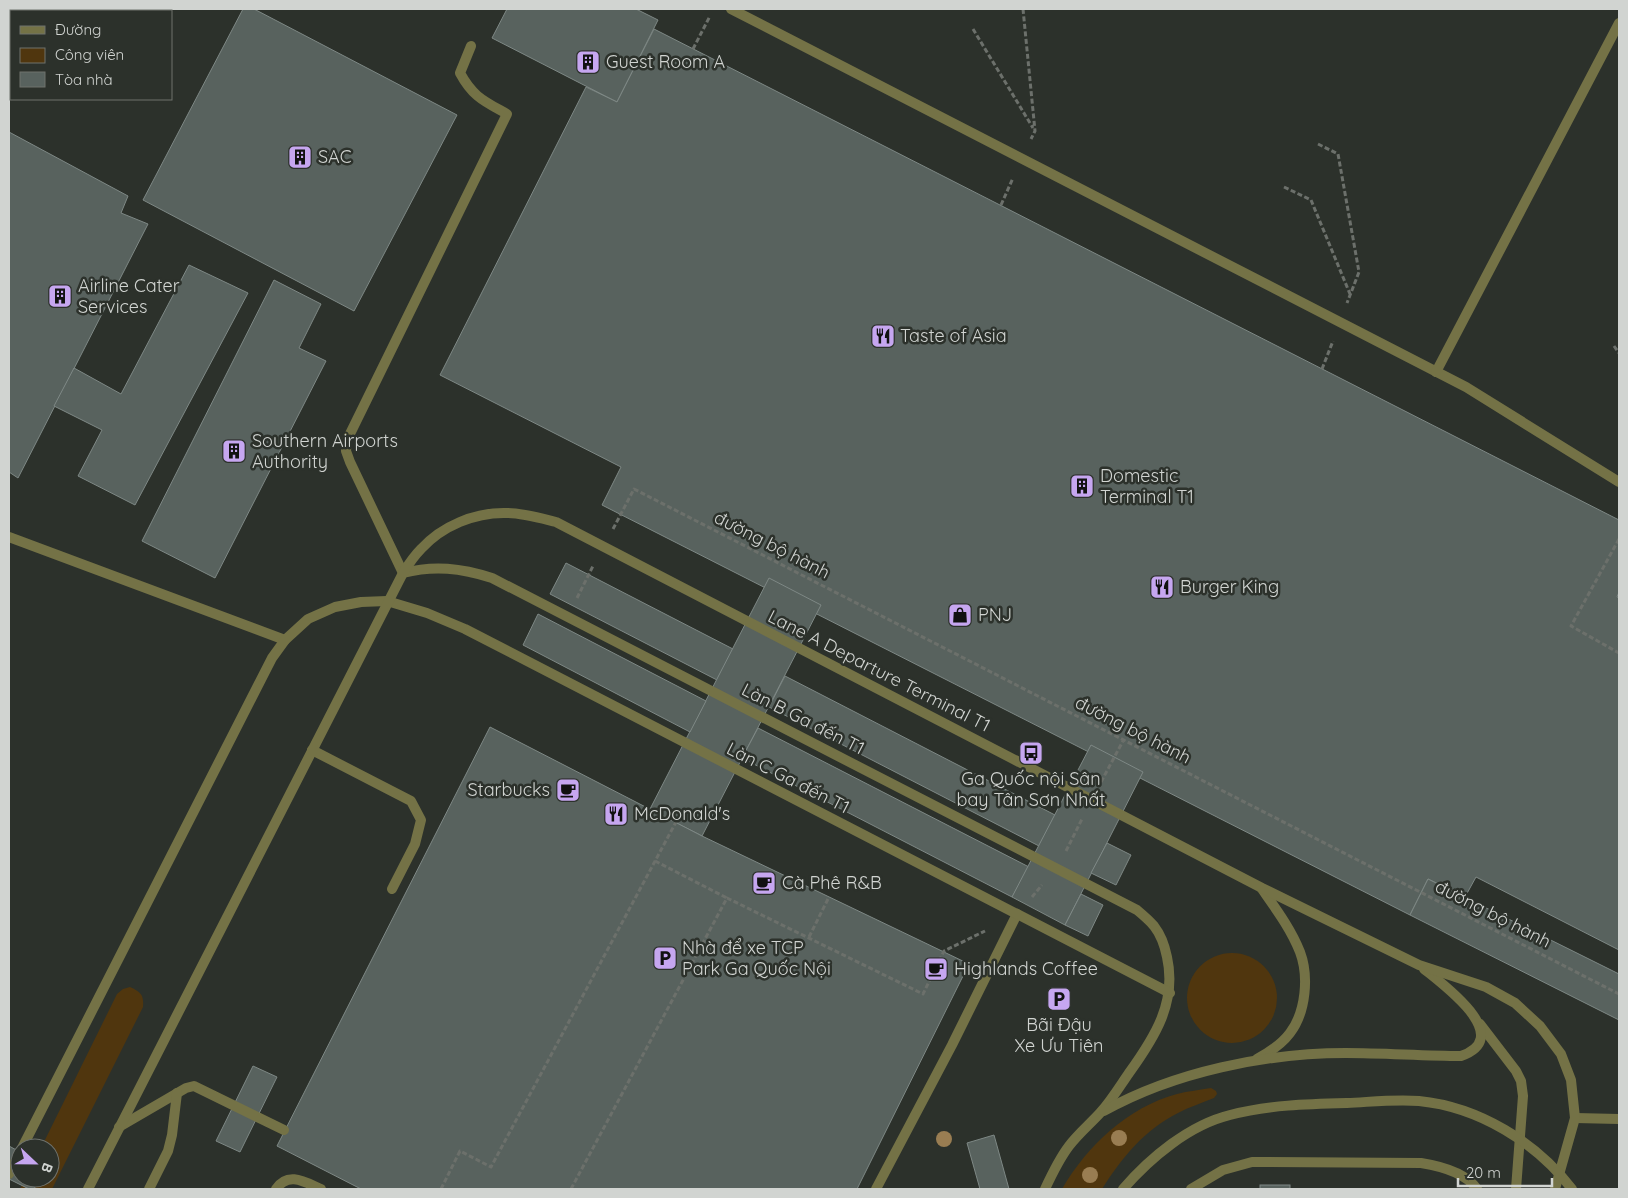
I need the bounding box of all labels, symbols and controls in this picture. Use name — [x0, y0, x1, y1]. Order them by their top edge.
legend — [10, 10, 172, 100]
text: Đường — [55, 20, 101, 39]
text: Công viên — [55, 45, 124, 64]
building icon: Guest Room A — [575, 49, 601, 75]
place label: Guest Room A — [606, 50, 725, 73]
text: Tòa nhà — [55, 70, 113, 89]
building icon: SAC — [287, 144, 313, 170]
place label: SAC — [318, 145, 352, 168]
place label: Airline Cater Services — [78, 274, 180, 318]
building icon: Airline Cater Services — [47, 283, 73, 309]
restaurant icon: Taste of Asia — [870, 323, 896, 349]
place label: Taste of Asia — [900, 324, 1007, 347]
place label: Southern Airports Authority — [252, 429, 398, 473]
building icon: Southern Airports Authority — [221, 438, 247, 464]
place label: Domestic Terminal T1 — [1100, 464, 1194, 508]
building icon: Domestic Terminal T1 — [1069, 473, 1095, 499]
street label: đường bộ hành — [710, 505, 834, 584]
restaurant icon: Burger King — [1149, 574, 1175, 600]
place label: Burger King — [1180, 575, 1279, 598]
shop icon: PNJ — [947, 602, 973, 628]
place label: PNJ — [978, 603, 1012, 626]
street label: Lane A Departure Terminal T1 — [764, 604, 994, 737]
street label: Làn B Ga đến T1 — [738, 678, 869, 759]
street label: đường bộ hành — [1071, 690, 1195, 769]
street label: Làn C Ga đến T1 — [723, 737, 854, 818]
bus stop icon: Ga Quốc nội Sân bay Tân Sơn Nhất — [1018, 740, 1044, 766]
place label: Ga Quốc nội Sân bay Tân Sơn Nhất — [957, 767, 1105, 811]
cafe icon: Starbucks — [555, 777, 581, 803]
place label: Starbucks — [467, 778, 550, 801]
restaurant icon: McDonald's — [603, 801, 629, 827]
place label: McDonald's — [634, 802, 730, 825]
cafe icon: Cà Phê R&B — [751, 870, 777, 896]
place label: Cà Phê R&B — [782, 871, 882, 894]
street label: đường bộ hành — [1431, 874, 1555, 953]
place label: Nhà để xe TCP Park Ga Quốc Nội — [682, 936, 831, 980]
parking icon: Nhà để xe TCP Park Ga Quốc Nội — [652, 945, 678, 971]
cafe icon: Highlands Coffee — [923, 956, 949, 982]
place label: Highlands Coffee — [954, 957, 1098, 980]
parking icon: Bãi Đậu Xe Ưu Tiên — [1046, 986, 1072, 1012]
place label: Bãi Đậu Xe Ưu Tiên — [1015, 1013, 1104, 1057]
north arrow — [10, 1138, 60, 1188]
scale bar — [1458, 1156, 1552, 1188]
text: B — [37, 1160, 57, 1175]
text: 20 m — [1466, 1163, 1501, 1182]

